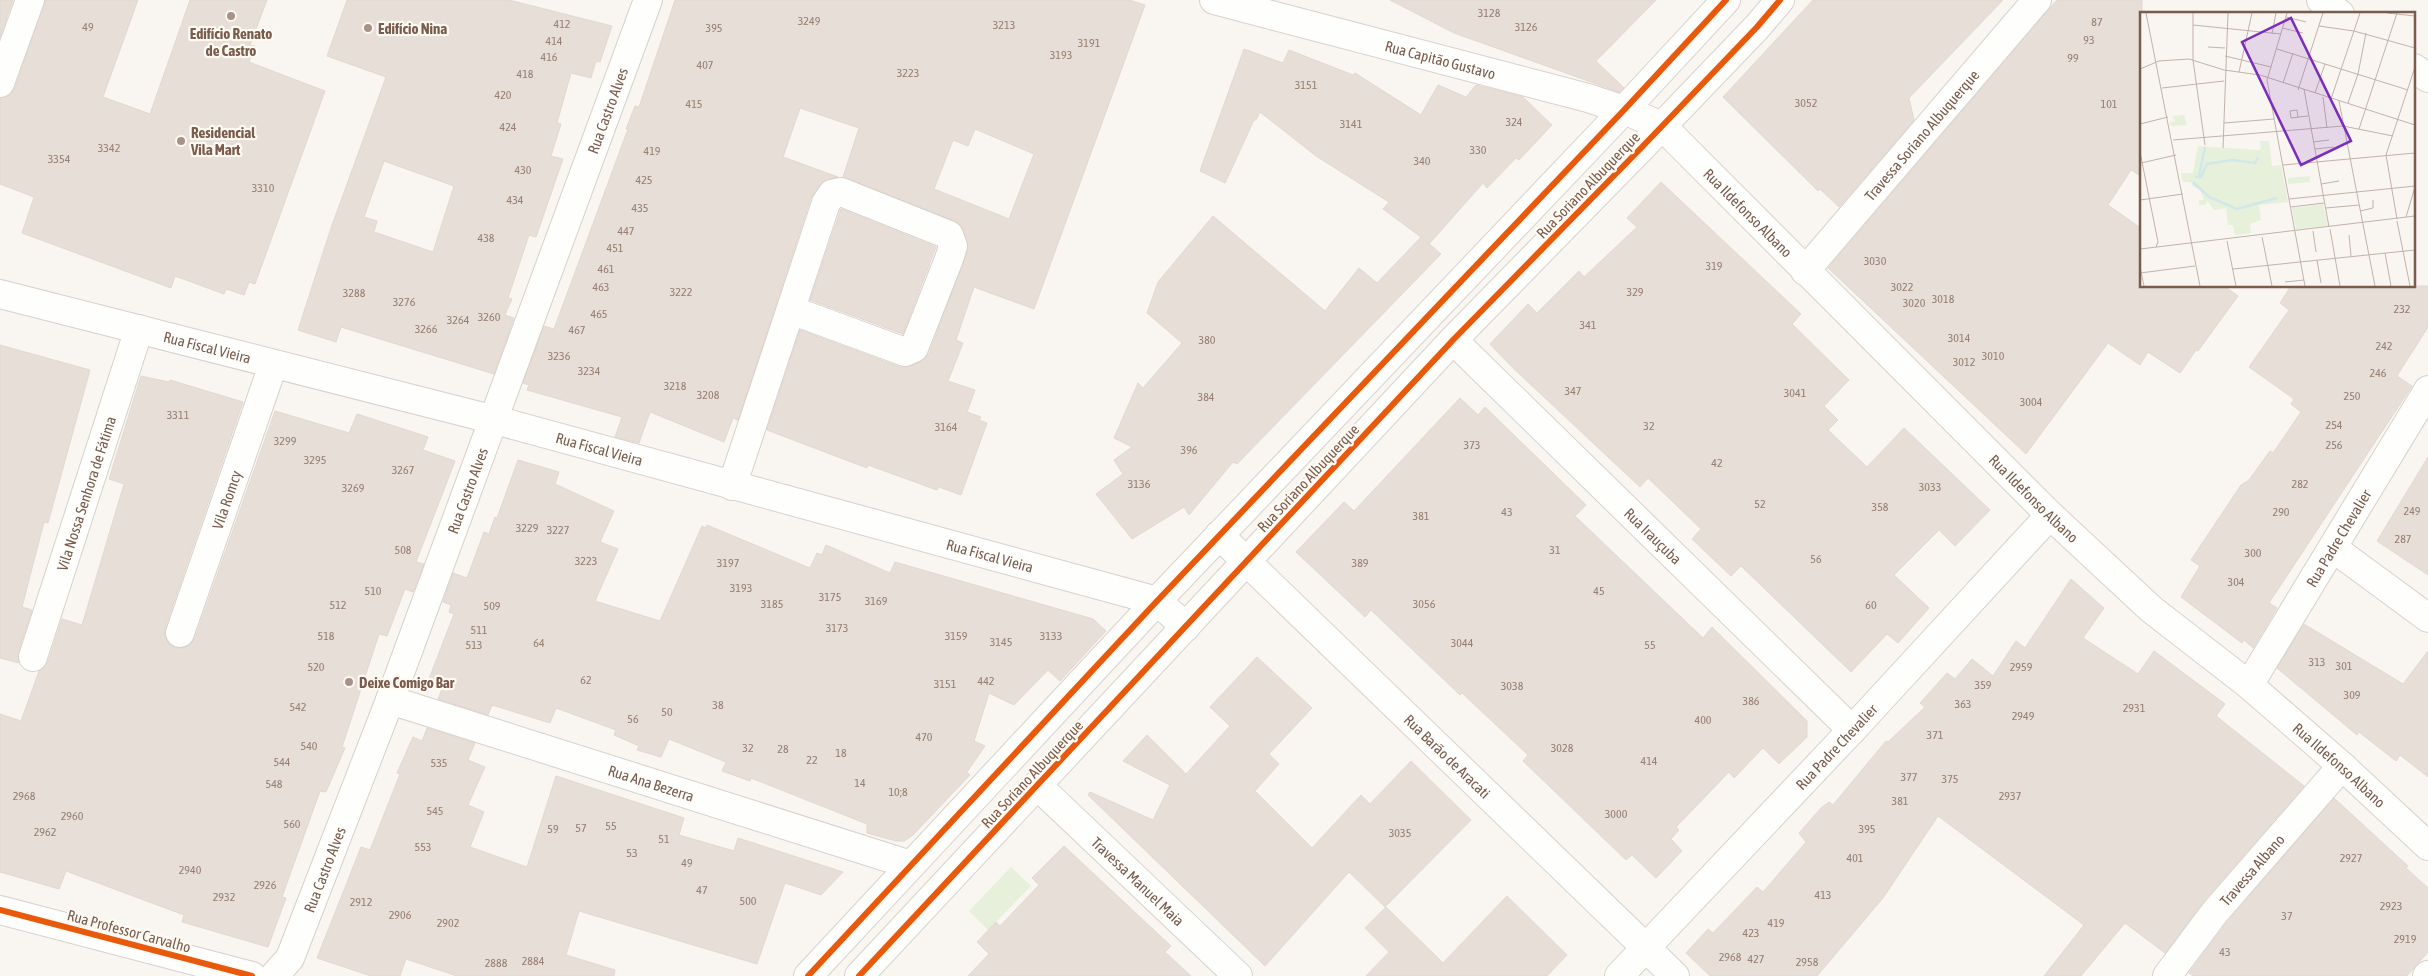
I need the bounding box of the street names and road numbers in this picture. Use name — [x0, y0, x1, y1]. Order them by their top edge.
street label: Rua Capitão Gustavo — [1383, 37, 1497, 82]
street label: Rua Castro Alves — [584, 65, 631, 156]
street label: Travessa Soriano Albuquerque — [1861, 66, 1982, 204]
street label: Rua Soriano Albuquerque — [1533, 128, 1643, 242]
street label: Rua Ildefonso Albano — [1701, 165, 1796, 260]
street label: Rua Fiscal Vieira — [162, 328, 253, 366]
street label: Vila Nossa Senhora de Fátima — [53, 414, 119, 573]
street label: Rua Soriano Albuquerque — [1254, 421, 1362, 535]
street label: Rua Fiscal Vieira — [554, 429, 645, 469]
street label: Rua Castro Alves — [444, 445, 491, 536]
street label: Rua Ildefonso Albano — [1986, 451, 2082, 546]
street label: Vila Romcy — [208, 468, 244, 531]
street label: Rua Padre Chevalier — [2302, 486, 2375, 590]
street label: Rua Irauçuba — [1621, 504, 1685, 567]
street label: Rua Fiscal Vieira — [945, 535, 1035, 575]
street label: Rua Padre Chevalier — [1792, 700, 1881, 793]
street label: Rua Barão de Aracati — [1401, 711, 1494, 801]
street label: Rua Soriano Albuquerque — [978, 717, 1086, 831]
street label: Rua Ildefonso Albano — [2290, 719, 2389, 811]
street label: Rua Ana Bezerra — [606, 761, 696, 804]
street label: Rua Castro Alves — [300, 824, 349, 915]
street label: Travessa Albano — [2216, 831, 2287, 909]
street label: Travessa Manuel Maia — [1088, 833, 1188, 929]
street label: Rua Professor Carvalho — [65, 906, 193, 956]

